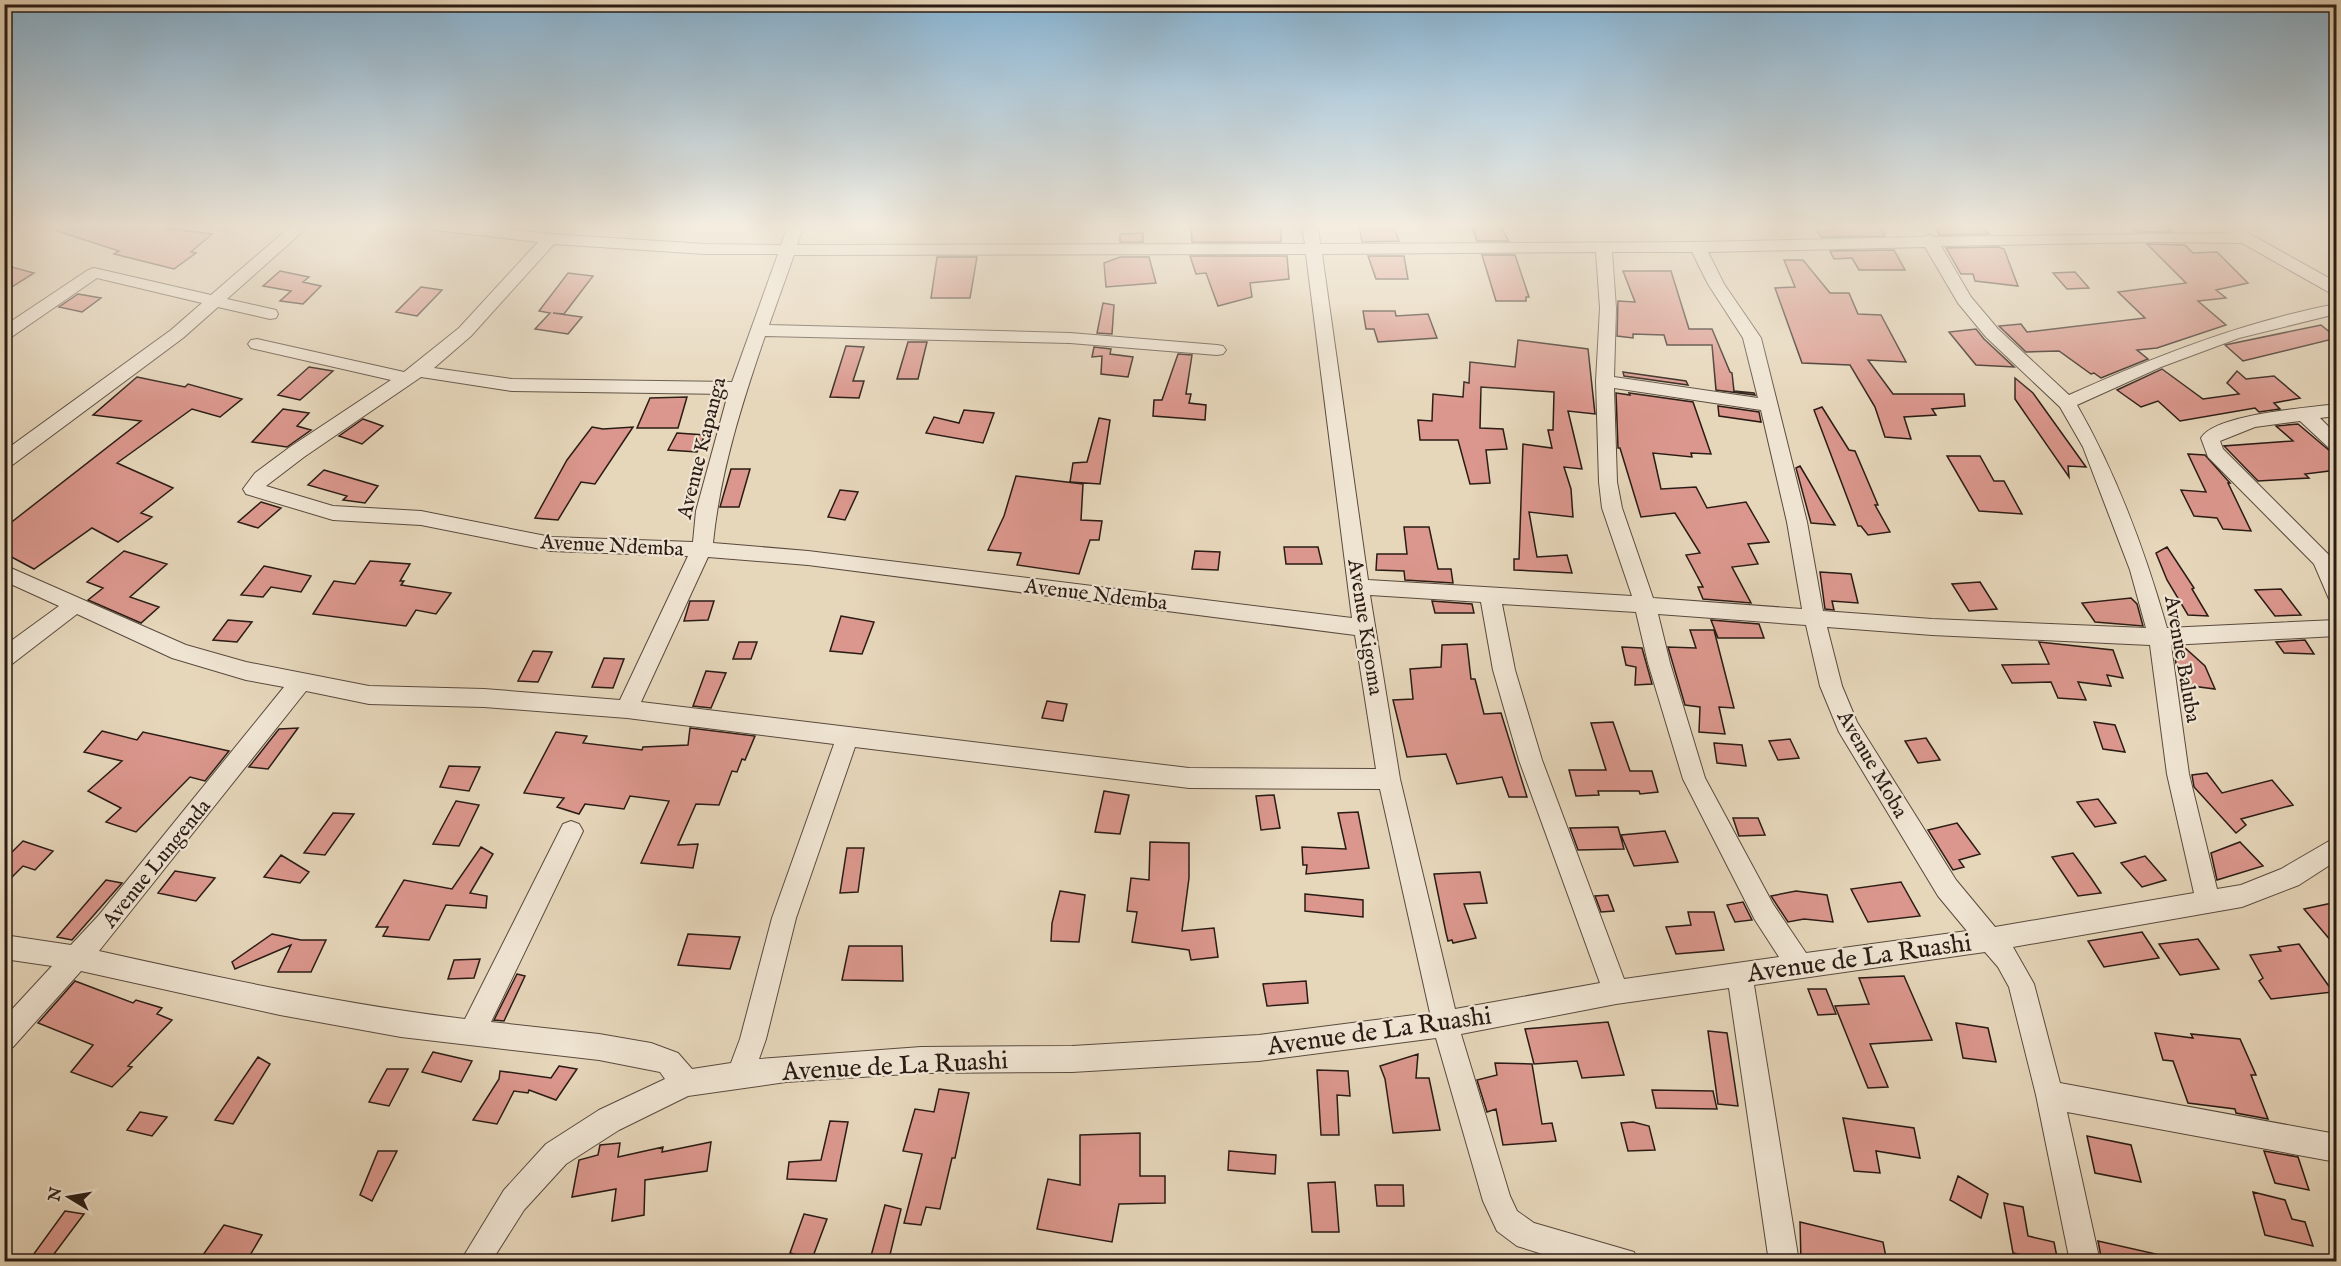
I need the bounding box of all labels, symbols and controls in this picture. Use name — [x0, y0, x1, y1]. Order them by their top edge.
street label: Avenue Kapanga — [672, 374, 733, 523]
street label: Avenue Ndemba — [538, 529, 685, 564]
street label: Avenue Kigoma — [1340, 556, 1389, 698]
street label: Avenue Ndemba — [1022, 573, 1170, 618]
street label: Avenue Baluba — [2157, 593, 2206, 726]
street label: Avenue Moba — [1830, 705, 1914, 824]
street label: Avenue Lungenda — [96, 793, 218, 935]
street label: Avenue de La Ruashi — [1744, 926, 1974, 991]
street label: Avenue de La Ruashi — [1264, 999, 1494, 1064]
street label: Avenue de La Ruashi — [780, 1044, 1009, 1089]
north arrow — [39, 1167, 99, 1227]
text: N — [45, 1186, 67, 1204]

